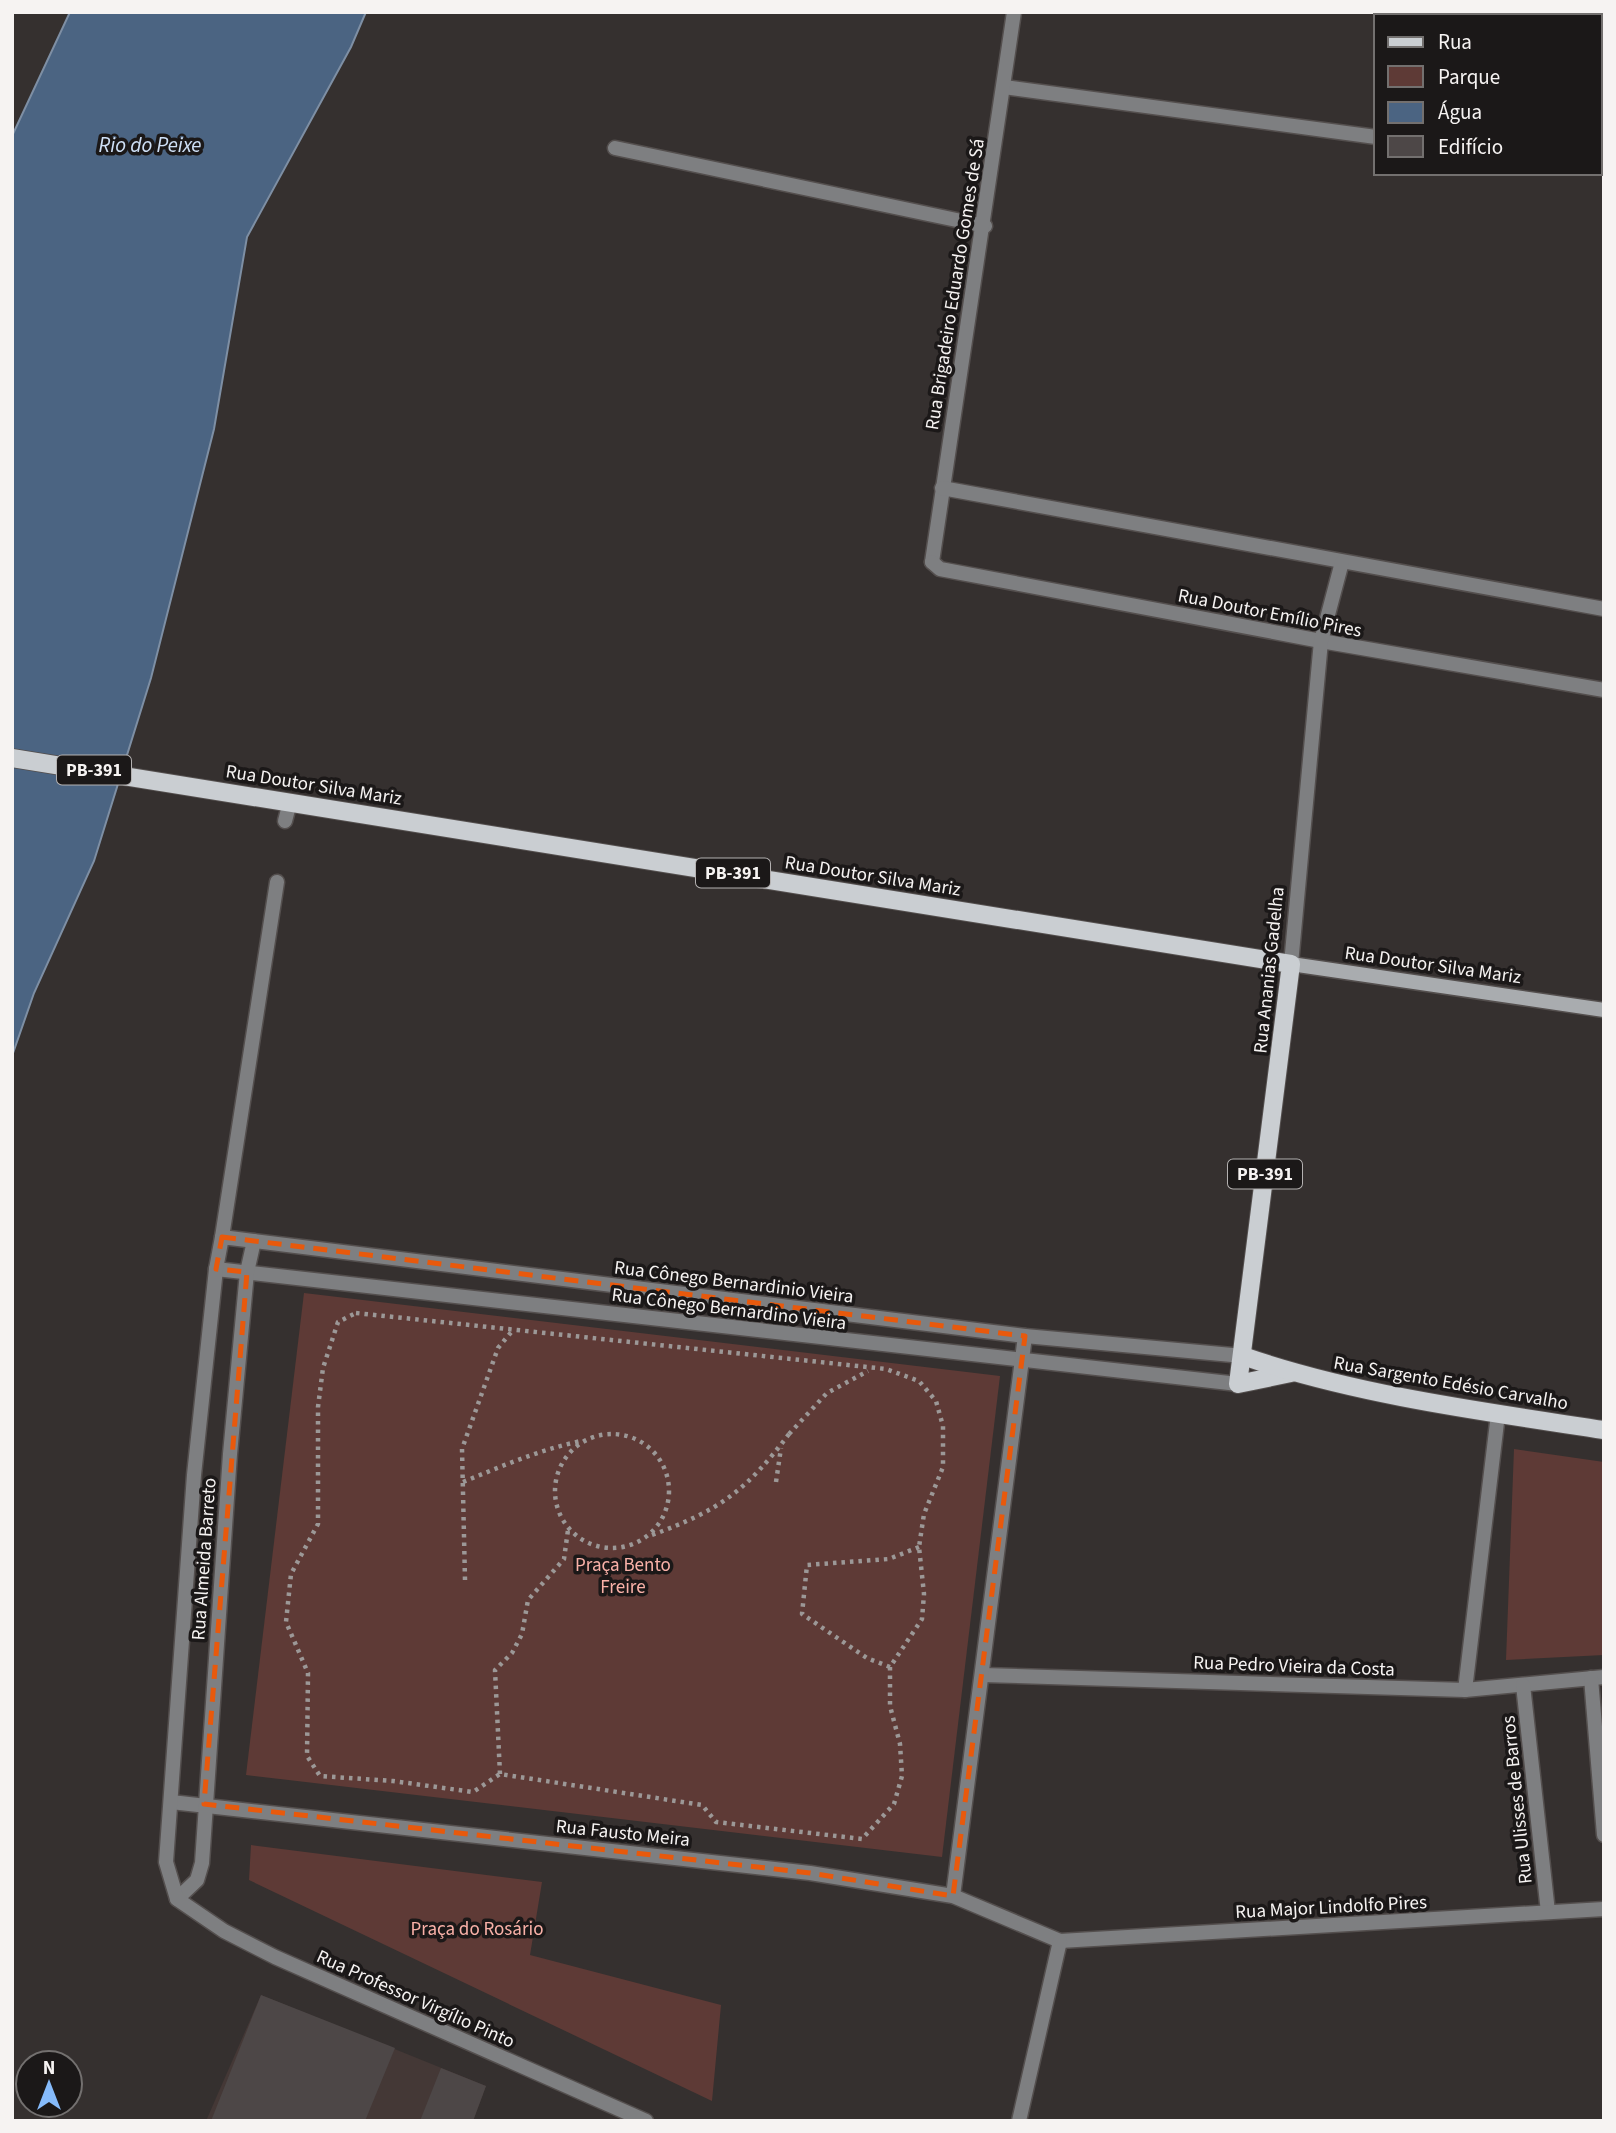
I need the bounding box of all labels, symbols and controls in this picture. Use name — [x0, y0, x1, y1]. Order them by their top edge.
legend — [1374, 14, 1602, 175]
text: Rua — [1438, 27, 1472, 57]
text: Parque — [1438, 62, 1500, 92]
text: Água — [1438, 97, 1482, 127]
water label: Rio do Peixe — [99, 130, 201, 160]
text: Edifício — [1438, 132, 1503, 162]
street label: Rua Brigadeiro Eduardo Gomes de Sá — [919, 137, 992, 432]
street label: Rua Doutor Emílio Pires — [1175, 582, 1364, 645]
road number: PB-391 — [57, 756, 131, 784]
street label: Rua Doutor Silva Mariz — [224, 758, 404, 813]
street label: Rua Doutor Silva Mariz — [783, 849, 963, 904]
road number: PB-391 — [696, 858, 770, 888]
street label: Rua Ananias Gadelha — [1247, 886, 1292, 1055]
street label: Rua Doutor Silva Mariz — [1343, 940, 1523, 991]
road number: PB-391 — [1228, 1160, 1302, 1189]
street label: Rua Cônego Bernardinio Vieira — [613, 1254, 855, 1311]
street label: Rua Cônego Bernardino Vieira — [610, 1282, 848, 1337]
street label: Rua Sargento Edésio Carvalho — [1331, 1350, 1570, 1417]
street label: Rua Almeida Barreto — [185, 1477, 224, 1641]
park label: Praça Bento Freire — [575, 1552, 671, 1601]
street label: Rua Pedro Vieira da Costa — [1193, 1649, 1395, 1684]
street label: Rua Ulisses de Barros — [1495, 1714, 1540, 1885]
street label: Rua Fausto Meira — [554, 1813, 691, 1854]
street label: Rua Major Lindolfo Pires — [1235, 1889, 1428, 1926]
park label: Praça do Rosário — [411, 1916, 543, 1943]
street label: Rua Professor Virgílio Pinto — [312, 1943, 519, 2055]
north arrow — [14, 2049, 84, 2119]
text: N — [43, 2055, 55, 2082]

